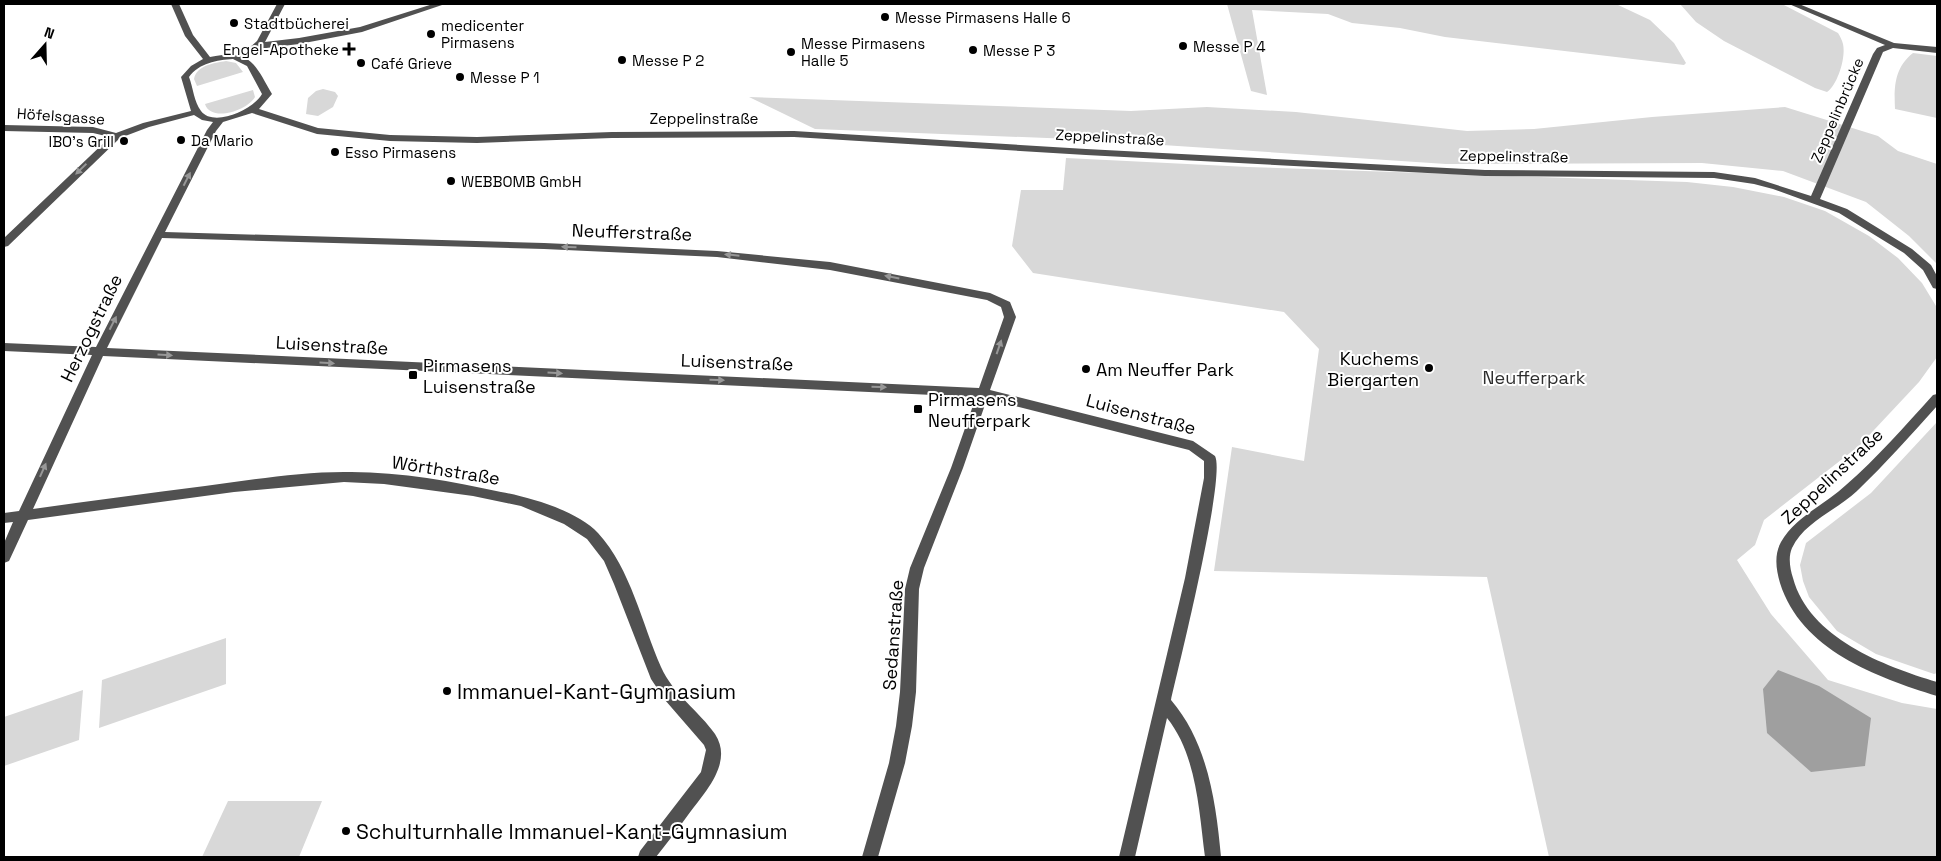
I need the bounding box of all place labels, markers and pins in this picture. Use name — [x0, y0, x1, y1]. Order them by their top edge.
place label: Messe Pirmasens Halle 6 — [895, 8, 1071, 27]
marker: Messe Pirmasens Halle 6 — [879, 11, 891, 23]
place label: Stadtbücherei — [244, 14, 349, 33]
place label: medicenter Pirmasens — [441, 16, 524, 52]
marker: Stadtbücherei — [228, 17, 240, 29]
marker: medicenter Pirmasens — [425, 28, 437, 40]
place label: Messe Pirmasens Halle 5 — [801, 34, 925, 70]
place label: Messe P 4 — [1193, 37, 1266, 56]
place label: Engel-Apotheke — [223, 40, 339, 59]
marker: Messe P 4 — [1177, 40, 1189, 52]
place label: Messe P 3 — [983, 41, 1055, 60]
marker: Engel-Apotheke — [343, 43, 355, 55]
marker: Messe P 3 — [967, 44, 979, 56]
marker: Messe Pirmasens Halle 5 — [785, 46, 797, 58]
place label: Messe P 2 — [632, 51, 704, 70]
place label: Café Grieve — [371, 54, 452, 73]
marker: Messe P 2 — [616, 54, 628, 66]
marker: Café Grieve — [355, 57, 367, 69]
place label: Messe P 1 — [470, 68, 540, 87]
marker: Messe P 1 — [454, 71, 466, 83]
place label: Da Mario — [191, 131, 254, 150]
place label: IBO's Grill — [48, 132, 114, 151]
marker: Da Mario — [175, 134, 187, 146]
marker: IBO's Grill — [118, 135, 130, 147]
place label: Esso Pirmasens — [345, 143, 456, 162]
marker: Esso Pirmasens — [329, 146, 341, 158]
place label: WEBBOMB GmbH — [461, 172, 581, 191]
marker: WEBBOMB GmbH — [445, 175, 457, 187]
place label: Kuchems Biergarten — [1327, 347, 1419, 391]
place label: Pirmasens Luisenstraße — [423, 354, 536, 398]
place label: Am Neuffer Park — [1096, 358, 1234, 381]
marker: Kuchems Biergarten — [1423, 362, 1435, 374]
marker: Am Neuffer Park — [1080, 363, 1092, 375]
marker: Pirmasens Luisenstraße — [407, 369, 419, 381]
place label: Pirmasens Neufferpark — [928, 388, 1031, 432]
marker: Pirmasens Neufferpark — [912, 403, 924, 415]
place label: Immanuel-Kant-Gymnasium — [457, 678, 736, 705]
marker: Immanuel-Kant-Gymnasium — [441, 685, 453, 697]
place label: Schulturnhalle Immanuel-Kant-Gymnasium — [356, 818, 788, 845]
marker: Schulturnhalle Immanuel-Kant-Gymnasium — [340, 825, 352, 837]

